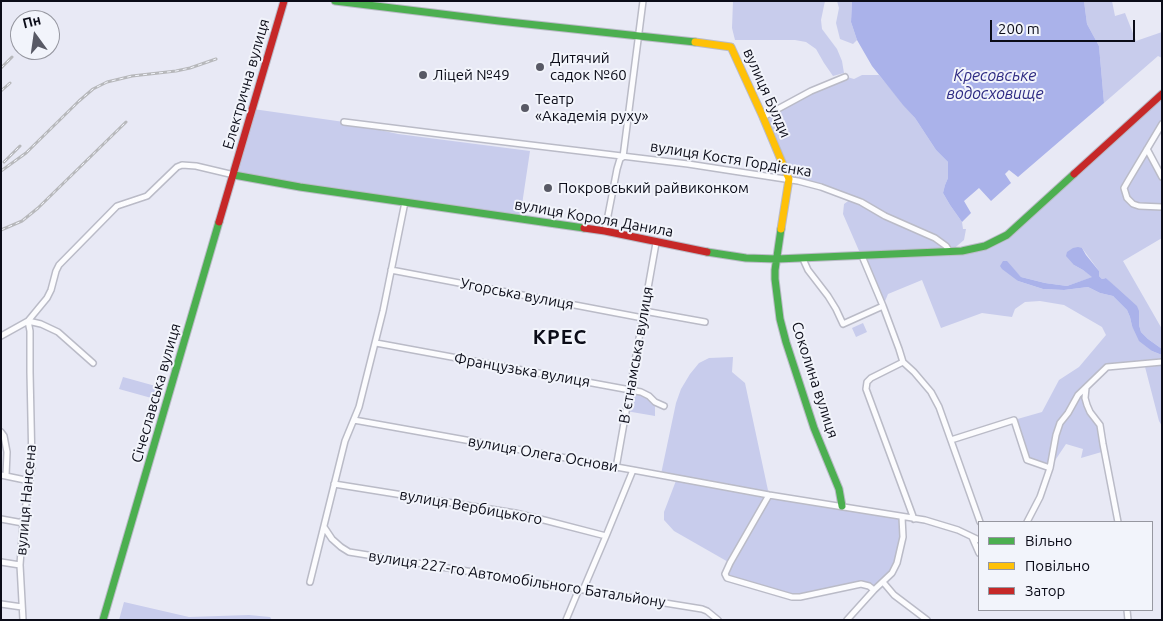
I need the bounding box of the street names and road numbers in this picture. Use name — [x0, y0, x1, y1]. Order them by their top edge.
street label: Електрична вулиця — [219, 17, 273, 151]
street label: вулиця Булди — [739, 46, 795, 140]
street label: вулиця Костя Гордієнка — [649, 137, 813, 181]
street label: вулиця Короля Данила — [513, 195, 675, 241]
street label: Угорська вулиця — [459, 274, 575, 314]
street label: Вʼєтнамська вулиця — [615, 285, 657, 425]
street label: Соколина вулиця — [788, 319, 842, 441]
street label: Січеславська вулиця — [127, 321, 185, 465]
street label: Французька вулиця — [453, 349, 591, 391]
street label: вулиця Олега Основи — [467, 432, 619, 476]
street label: вулиця Нансена — [12, 444, 40, 556]
street label: вулиця Вербицького — [398, 486, 544, 528]
street label: вулиця 227-го Автомобільного Батальйону — [367, 547, 667, 611]

